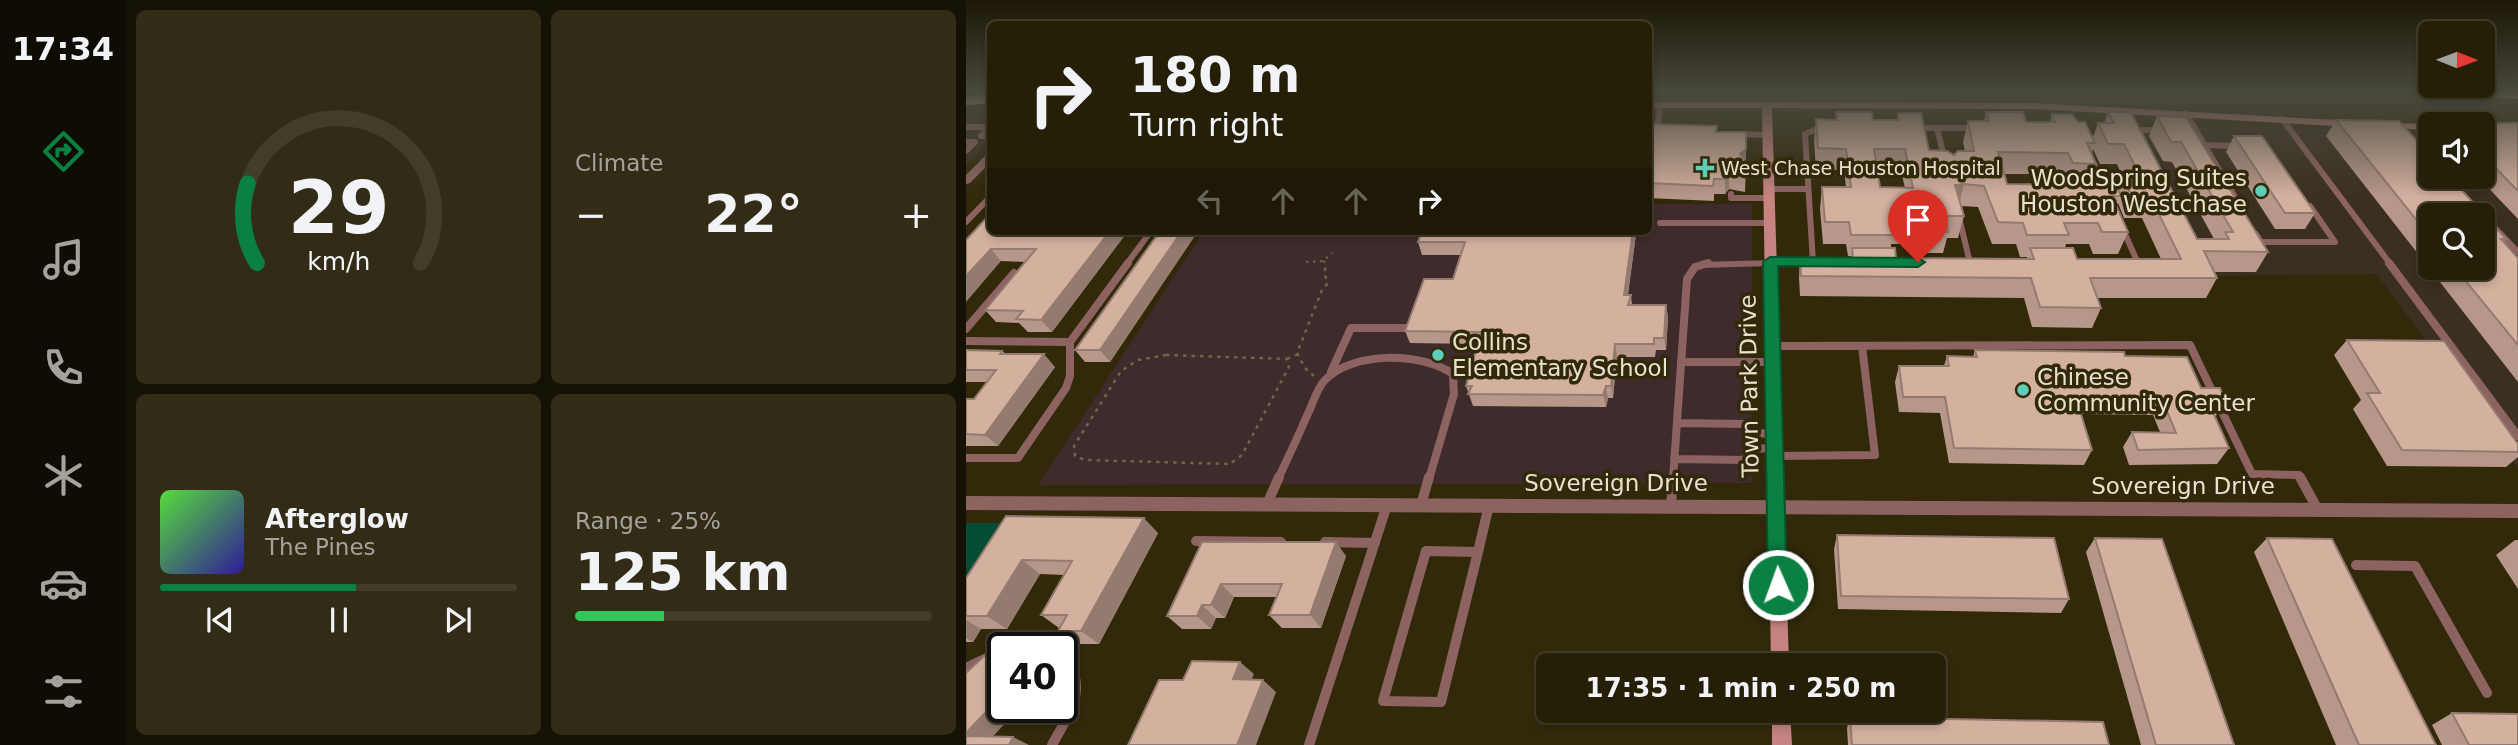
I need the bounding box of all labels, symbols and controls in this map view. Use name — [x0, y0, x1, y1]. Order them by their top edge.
north arrow — [2418, 21, 2496, 98]
map controls — [2418, 21, 2495, 280]
text: 17:34 — [12, 30, 114, 68]
text: 180 m — [1130, 47, 1300, 104]
icon: right — [1015, 49, 1106, 140]
text: Turn right — [1130, 106, 1283, 144]
button: sound — [2418, 112, 2495, 189]
icon: directions — [39, 127, 88, 176]
text: Climate — [575, 150, 664, 176]
place label: West Chase Houston Hospital — [1721, 157, 2001, 179]
marker: West Chase Houston Hospital — [1695, 158, 1715, 178]
text: 29 — [288, 165, 389, 250]
place label: WoodSpring Suites Houston Westchase — [2020, 165, 2247, 217]
icon: left — [1191, 182, 1229, 220]
icon: ahead — [1264, 182, 1302, 220]
icon: ahead — [1337, 182, 1375, 220]
icon: right — [1410, 182, 1448, 220]
marker: WoodSpring Suites Houston Westchase — [2253, 183, 2269, 199]
text: 22° — [704, 184, 803, 244]
pin — [1888, 190, 1948, 262]
text: − — [575, 193, 607, 237]
text: + — [900, 193, 932, 237]
icon: arrive — [1899, 201, 1937, 239]
button: search — [2418, 203, 2495, 280]
icon: music — [39, 235, 88, 284]
text: km/h — [307, 247, 370, 276]
street label: Town Park Drive — [1734, 294, 1764, 479]
place label: Collins Elementary School — [1452, 329, 1668, 381]
icon: phone — [39, 343, 88, 392]
marker: Collins Elementary School — [1430, 347, 1446, 363]
place label: Chinese Community Center — [2037, 364, 2255, 416]
marker: Chinese Community Center — [2015, 382, 2031, 398]
icon: climate — [39, 451, 88, 500]
street label: Sovereign Drive — [1524, 470, 1708, 496]
street label: Sovereign Drive — [2091, 473, 2275, 499]
text: Afterglow — [265, 504, 409, 534]
text: Range · 25% — [575, 508, 721, 534]
text: The Pines — [265, 534, 376, 560]
text: 125 km — [575, 542, 790, 602]
position arrow — [1741, 548, 1815, 622]
icon: car — [39, 559, 88, 608]
icon: previous — [201, 601, 239, 639]
icon: pause — [320, 601, 358, 639]
icon: next — [439, 601, 477, 639]
speed limit sign: 40 — [987, 632, 1078, 723]
icon: filters — [39, 667, 88, 716]
text: 17:35 · 1 min · 250 m — [1586, 673, 1896, 703]

